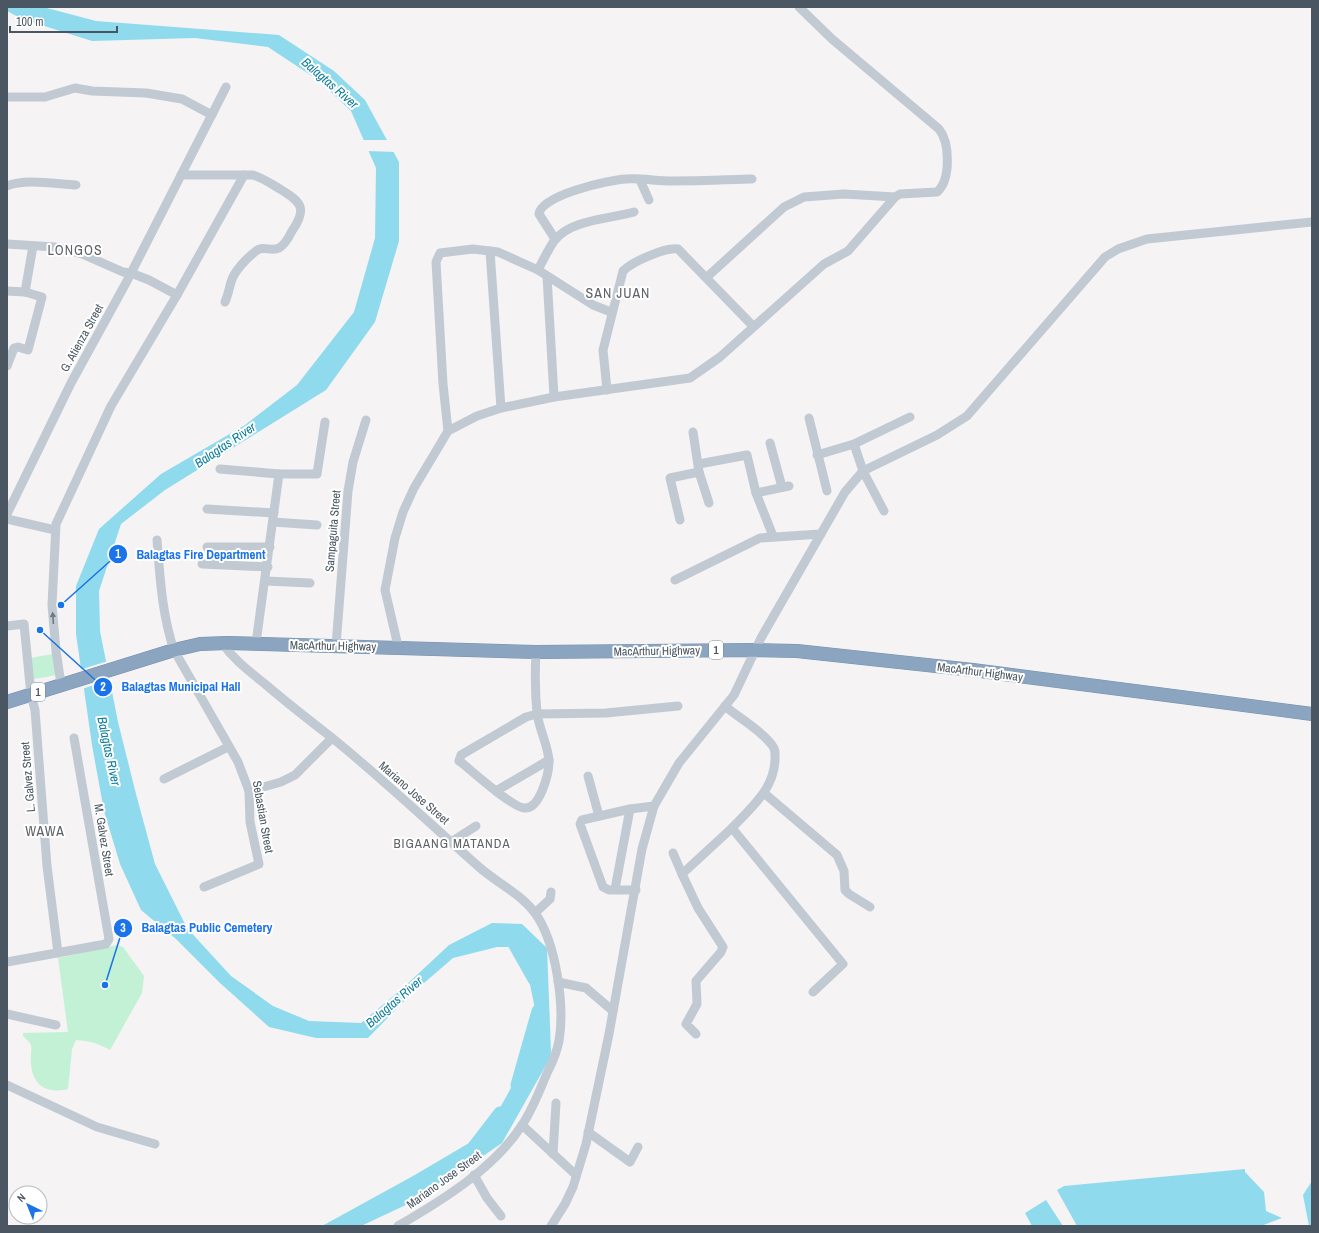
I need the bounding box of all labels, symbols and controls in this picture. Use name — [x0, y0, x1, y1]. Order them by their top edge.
scale bar — [10, 8, 117, 34]
text: 100 m — [16, 14, 43, 30]
water label: Balagtas River — [298, 54, 362, 113]
district label: LONGOS — [47, 241, 103, 259]
district label: SAN JUAN — [586, 284, 650, 302]
street label: G. Atienza Street — [57, 301, 107, 375]
water label: Balagtas River — [191, 418, 259, 472]
street label: Sampaguita Street — [321, 489, 345, 573]
callout: Balagtas Fire Department — [108, 542, 273, 567]
text: 1 — [115, 546, 121, 562]
text: Balagtas Fire Department — [136, 546, 266, 563]
one-way arrow — [49, 612, 56, 624]
street label: MacArthur Highway — [290, 637, 376, 655]
road number: 1 — [709, 641, 723, 659]
street label: MacArthur Highway — [614, 642, 700, 660]
street label: MacArthur Highway — [936, 659, 1024, 685]
callout: Balagtas Municipal Hall — [93, 674, 248, 699]
text: Balagtas Municipal Hall — [121, 678, 241, 695]
text: 2 — [100, 679, 106, 695]
road number: 1 — [31, 683, 45, 701]
water label: Balagtas River — [93, 715, 125, 787]
street label: L. Galvez Street — [17, 741, 39, 813]
street label: Mariano Jose Street — [375, 758, 453, 828]
street label: Sebastian Street — [249, 780, 277, 855]
street label: M. Galvez Street — [90, 803, 118, 878]
district label: WAWA — [25, 822, 65, 840]
district label: BIGAANG MATANDA — [393, 835, 511, 852]
callout: Balagtas Public Cemetery — [113, 915, 280, 940]
text: Balagtas Public Cemetery — [142, 919, 273, 936]
text: 3 — [120, 920, 126, 936]
water label: Balagtas River — [362, 972, 426, 1031]
street label: Mariano Jose Street — [403, 1147, 485, 1213]
north arrow — [8, 1185, 48, 1225]
text: N — [14, 1190, 28, 1205]

